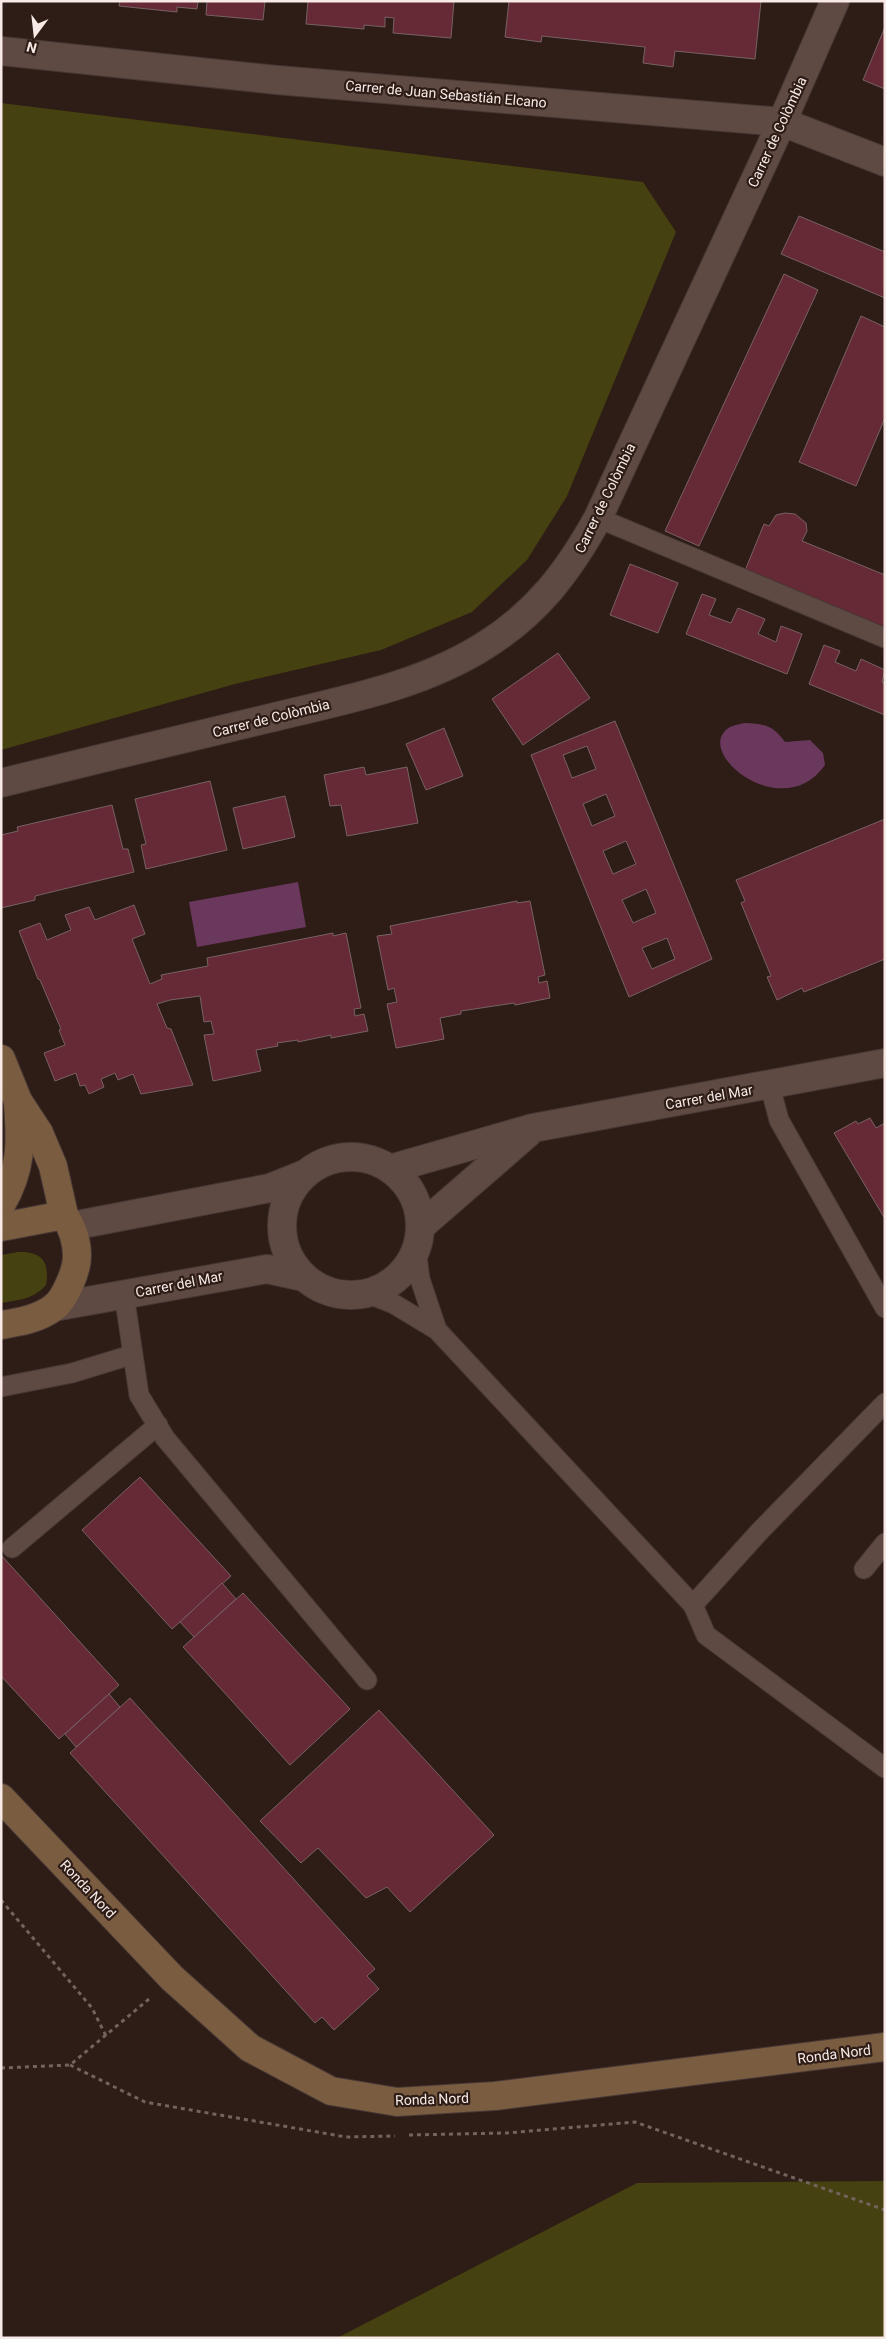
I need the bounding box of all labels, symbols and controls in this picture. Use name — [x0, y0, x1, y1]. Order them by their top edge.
north arrow — [10, 10, 60, 60]
text: N — [25, 39, 38, 57]
street label: Carrer de Colòmbia — [744, 74, 810, 190]
street label: Carrer de Juan Sebastián Elcano — [345, 77, 547, 111]
street label: Carrer de Colòmbia — [571, 440, 639, 556]
street label: Carrer de Colòmbia — [211, 696, 331, 740]
street label: Carrer del Mar — [664, 1081, 754, 1113]
street label: Carrer del Mar — [134, 1268, 224, 1300]
street label: Ronda Nord — [57, 1857, 119, 1921]
street label: Ronda Nord — [796, 2042, 872, 2066]
street label: Ronda Nord — [395, 2090, 469, 2108]

